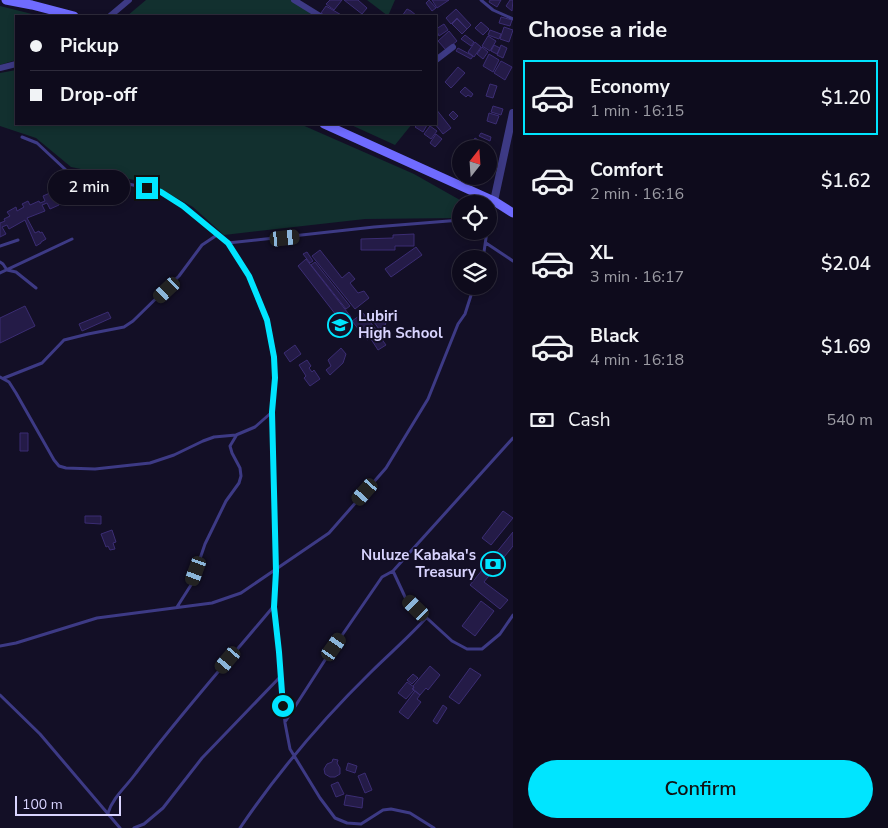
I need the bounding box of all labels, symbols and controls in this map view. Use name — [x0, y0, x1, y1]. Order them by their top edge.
text: Choose a ride — [528, 15, 667, 45]
text: Pickup — [60, 33, 119, 59]
text: Economy — [590, 74, 670, 100]
icon: car — [530, 75, 575, 120]
text: Drop-off — [60, 82, 137, 108]
text: $1.20 — [821, 85, 871, 111]
text: 1 min · 16:15 — [590, 100, 684, 122]
north arrow — [452, 140, 498, 185]
map controls — [452, 140, 497, 295]
text: Comfort — [590, 157, 663, 183]
icon: car — [530, 158, 575, 203]
text: $1.62 — [821, 168, 871, 194]
callout: 2 min — [47, 170, 130, 206]
text: 2 min — [69, 176, 109, 198]
route end — [136, 177, 158, 199]
text: 2 min · 16:16 — [590, 183, 684, 205]
button: locate — [452, 195, 497, 240]
car — [269, 229, 300, 247]
text: XL — [590, 240, 613, 266]
icon: car — [530, 241, 575, 286]
button: layers — [452, 250, 497, 295]
text: $2.04 — [821, 251, 871, 277]
text: 3 min · 16:17 — [590, 266, 684, 288]
car — [150, 274, 183, 306]
place label: Lubiri High School — [358, 306, 443, 343]
school or university icon: Lubiri High School — [327, 312, 353, 338]
text: Black — [590, 323, 639, 349]
icon: car — [530, 324, 575, 369]
text: $1.69 — [821, 334, 871, 360]
text: 4 min · 16:18 — [590, 349, 684, 371]
icon: cash — [528, 406, 556, 434]
text: Cash — [568, 407, 610, 433]
text: 540 m — [826, 409, 873, 431]
car — [349, 476, 380, 508]
place label: Nuluze Kabaka's Treasury — [361, 545, 476, 582]
bank icon: Nuluze Kabaka's Treasury — [480, 551, 506, 577]
car — [183, 554, 208, 588]
car — [399, 592, 432, 624]
car — [319, 630, 348, 664]
car — [212, 644, 243, 676]
route start — [272, 695, 294, 717]
button: Confirm — [528, 760, 873, 818]
scale bar — [15, 793, 121, 816]
text: 100 m — [22, 795, 63, 814]

